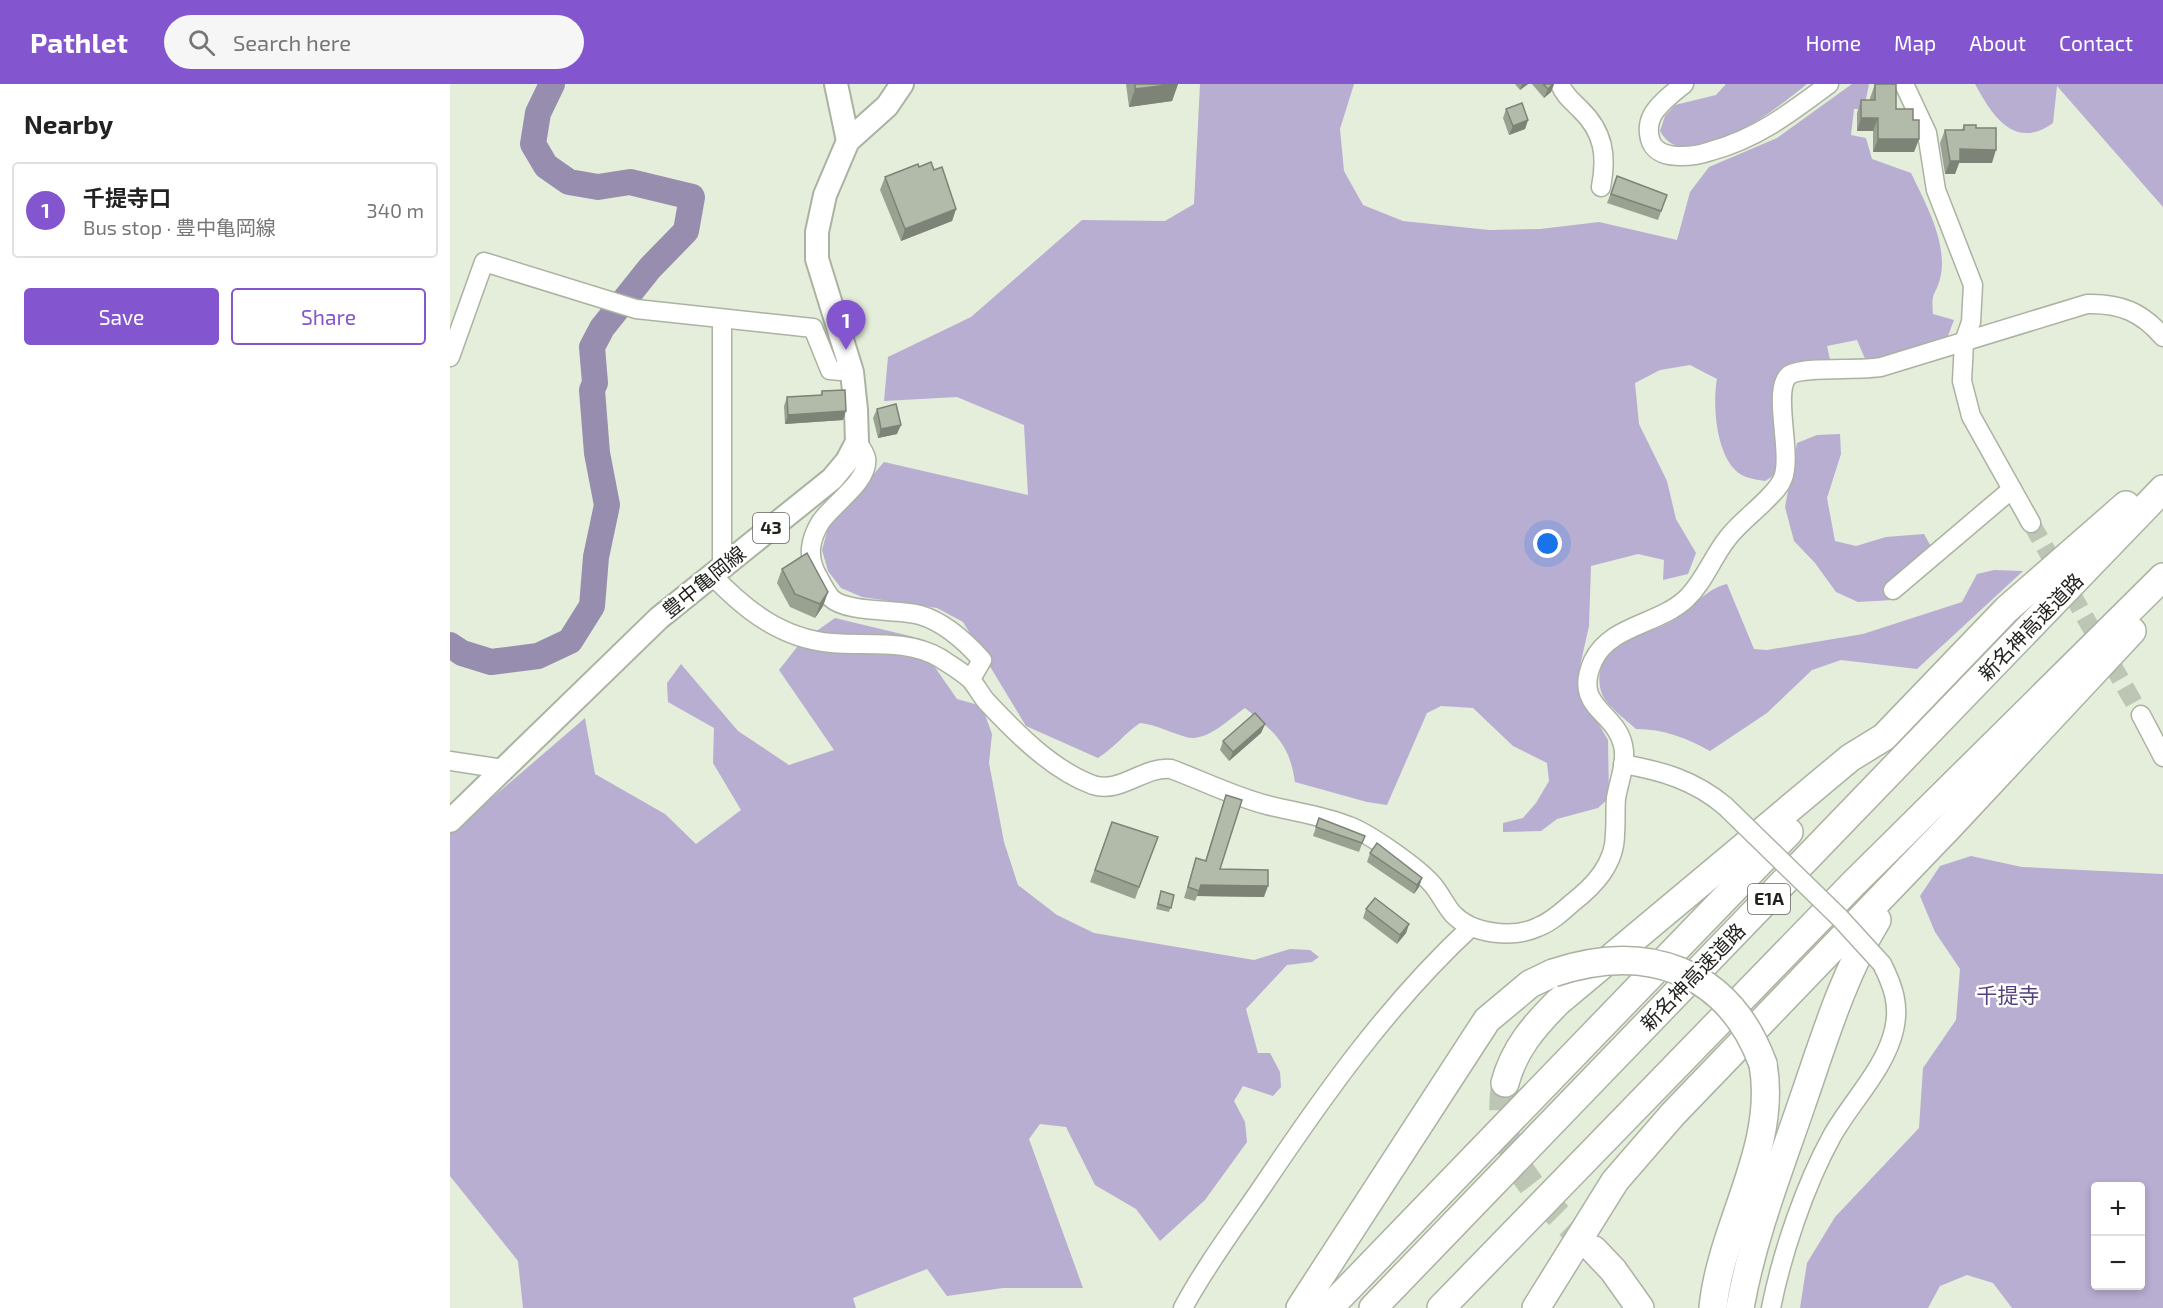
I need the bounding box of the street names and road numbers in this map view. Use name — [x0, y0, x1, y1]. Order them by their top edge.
road number: 43 — [753, 513, 789, 543]
street label: 豊中亀岡線 — [657, 540, 750, 622]
street label: 新名神高速道路 — [1973, 568, 2088, 685]
road number: E1A — [1748, 884, 1790, 914]
street label: 新名神高速道路 — [1635, 918, 1750, 1035]

